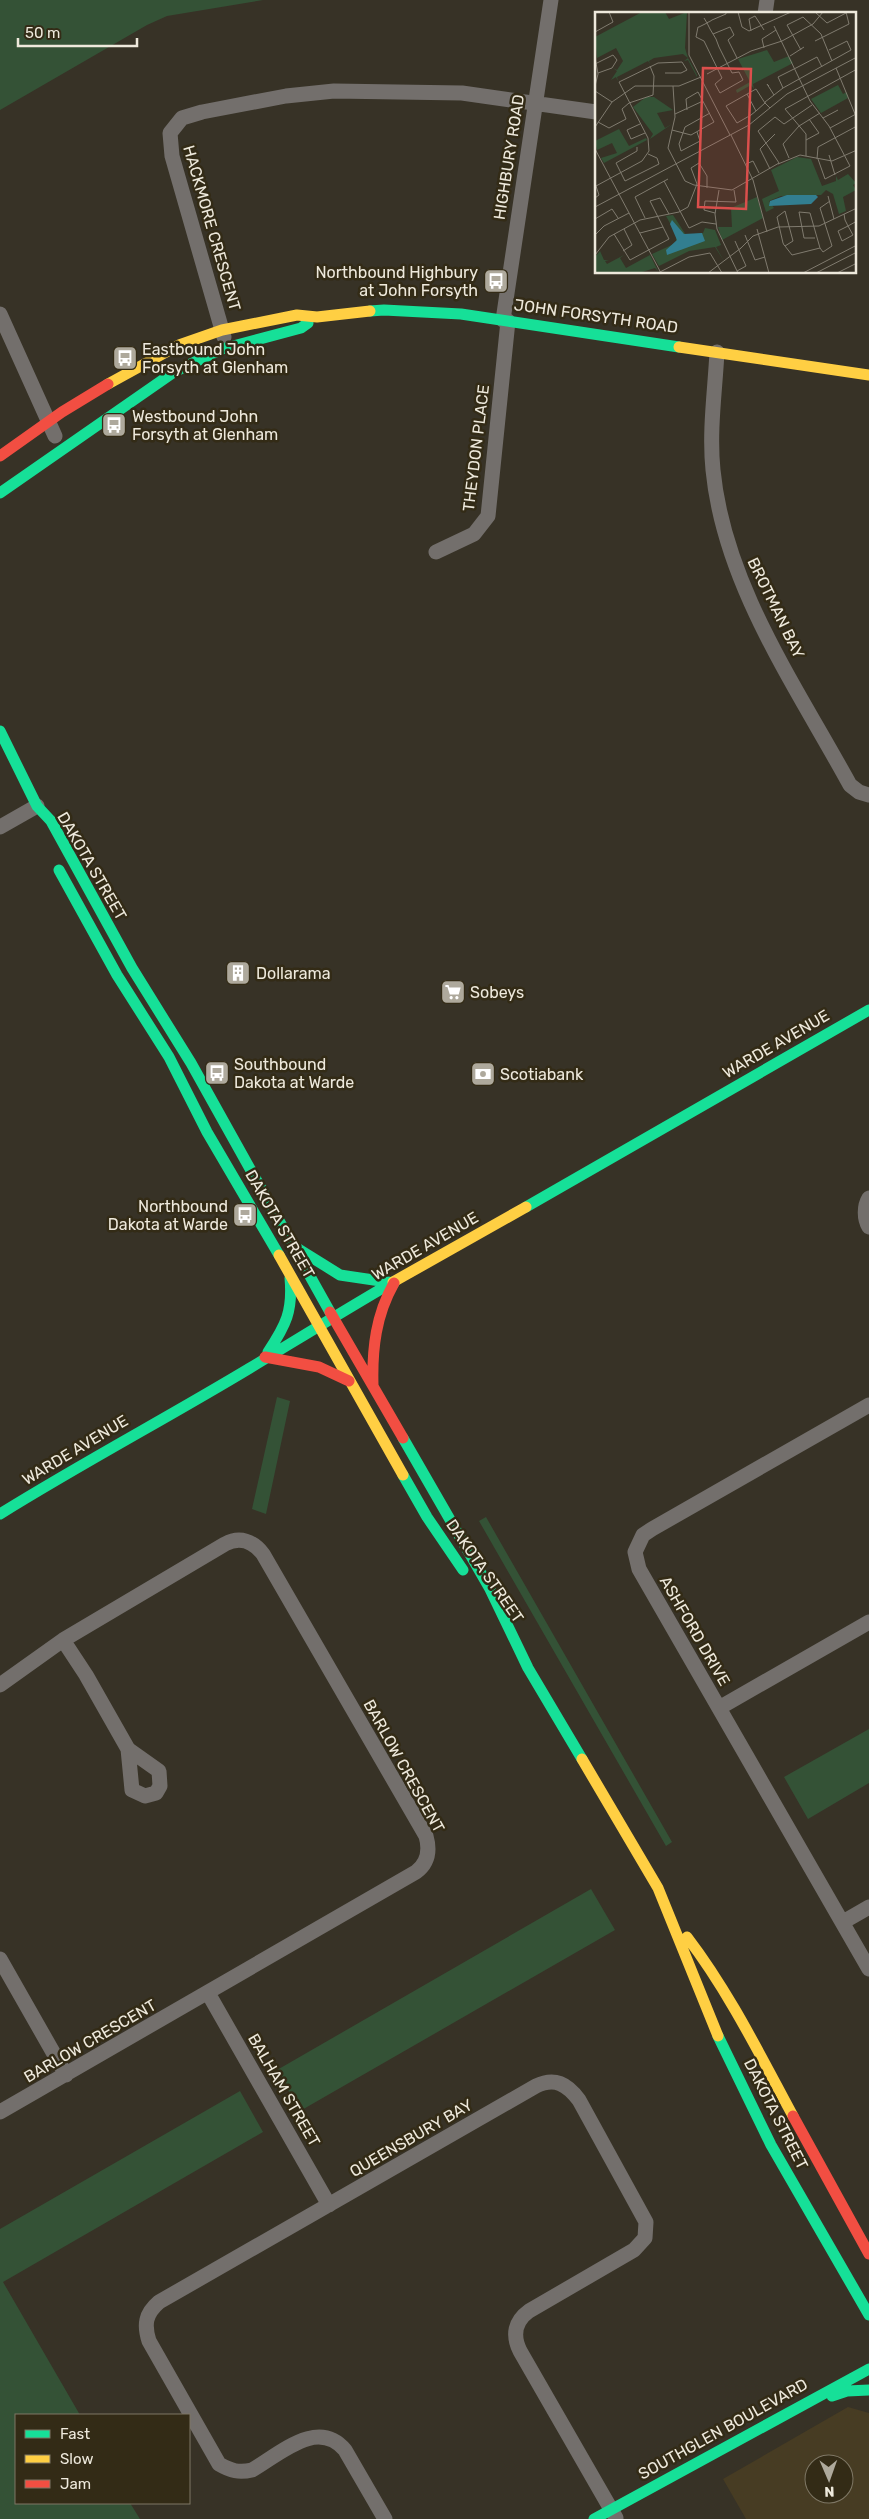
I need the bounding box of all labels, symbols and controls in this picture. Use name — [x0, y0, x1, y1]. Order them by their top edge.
inset map — [595, 12, 856, 274]
scale bar — [18, 15, 136, 47]
text: 50 m — [25, 24, 60, 42]
street label: HIGHBURY ROAD — [490, 93, 528, 221]
street label: HACKMORE CRESCENT — [179, 143, 245, 313]
place label: Northbound Highbury at John Forsyth — [315, 263, 478, 300]
bus stop icon: Northbound Highbury at John Forsyth — [483, 268, 509, 294]
street label: JOHN FORSYTH ROAD — [513, 295, 679, 337]
place label: Eastbound John Forsyth at Glenham — [142, 340, 288, 377]
bus stop icon: Eastbound John Forsyth at Glenham — [112, 345, 138, 371]
street label: THEYDON PLACE — [459, 383, 493, 513]
place label: Westbound John Forsyth at Glenham — [132, 407, 278, 444]
bus stop icon: Westbound John Forsyth at Glenham — [101, 412, 127, 438]
street label: BROTMAN BAY — [743, 554, 809, 662]
street label: DAKOTA STREET — [53, 809, 131, 923]
building icon: Dollarama — [225, 960, 251, 986]
place label: Dollarama — [256, 964, 331, 983]
supermarket icon: Sobeys — [440, 979, 466, 1005]
place label: Sobeys — [470, 983, 524, 1002]
street label: WARDE AVENUE — [719, 1006, 833, 1082]
place label: Southbound Dakota at Warde — [234, 1055, 354, 1092]
bus stop icon: Southbound Dakota at Warde — [204, 1060, 230, 1086]
bank icon: Scotiabank — [470, 1061, 496, 1087]
place label: Scotiabank — [500, 1065, 584, 1084]
street label: DAKOTA STREET — [241, 1167, 319, 1281]
place label: Northbound Dakota at Warde — [108, 1197, 228, 1234]
bus stop icon: Northbound Dakota at Warde — [232, 1202, 258, 1228]
street label: WARDE AVENUE — [368, 1208, 482, 1284]
street label: WARDE AVENUE — [19, 1411, 131, 1489]
street label: DAKOTA STREET — [442, 1516, 528, 1626]
street label: ASHFORD DRIVE — [656, 1573, 734, 1689]
street label: BARLOW CRESCENT — [360, 1696, 448, 1836]
street label: BARLOW CRESCENT — [21, 1995, 159, 2087]
street label: BALHAM STREET — [244, 2030, 324, 2150]
street label: DAKOTA STREET — [740, 2055, 812, 2173]
street label: QUEENSBURY BAY — [346, 2095, 476, 2181]
street label: SOUTHGLEN BOULEVARD — [635, 2374, 811, 2484]
legend — [15, 2414, 190, 2504]
text: Fast — [60, 2425, 90, 2443]
text: Slow — [60, 2450, 93, 2468]
north arrow — [804, 2454, 854, 2504]
text: Jam — [60, 2475, 91, 2493]
text: N — [824, 2483, 835, 2500]

